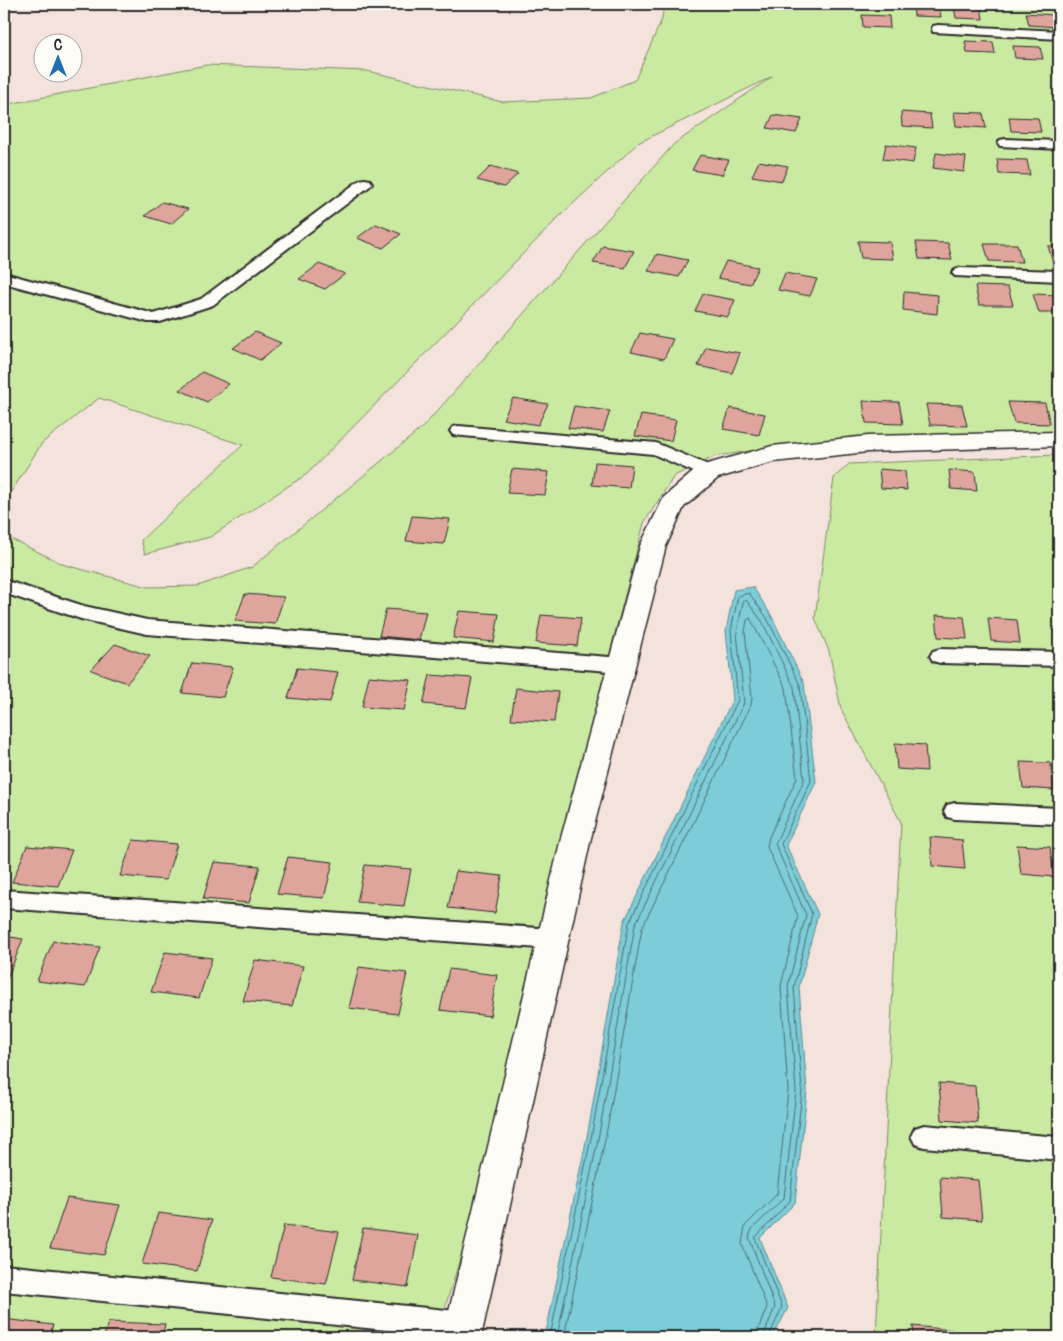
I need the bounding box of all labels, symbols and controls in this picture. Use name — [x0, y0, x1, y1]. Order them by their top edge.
north arrow — [32, 32, 82, 82]
text: С — [54, 37, 63, 54]

